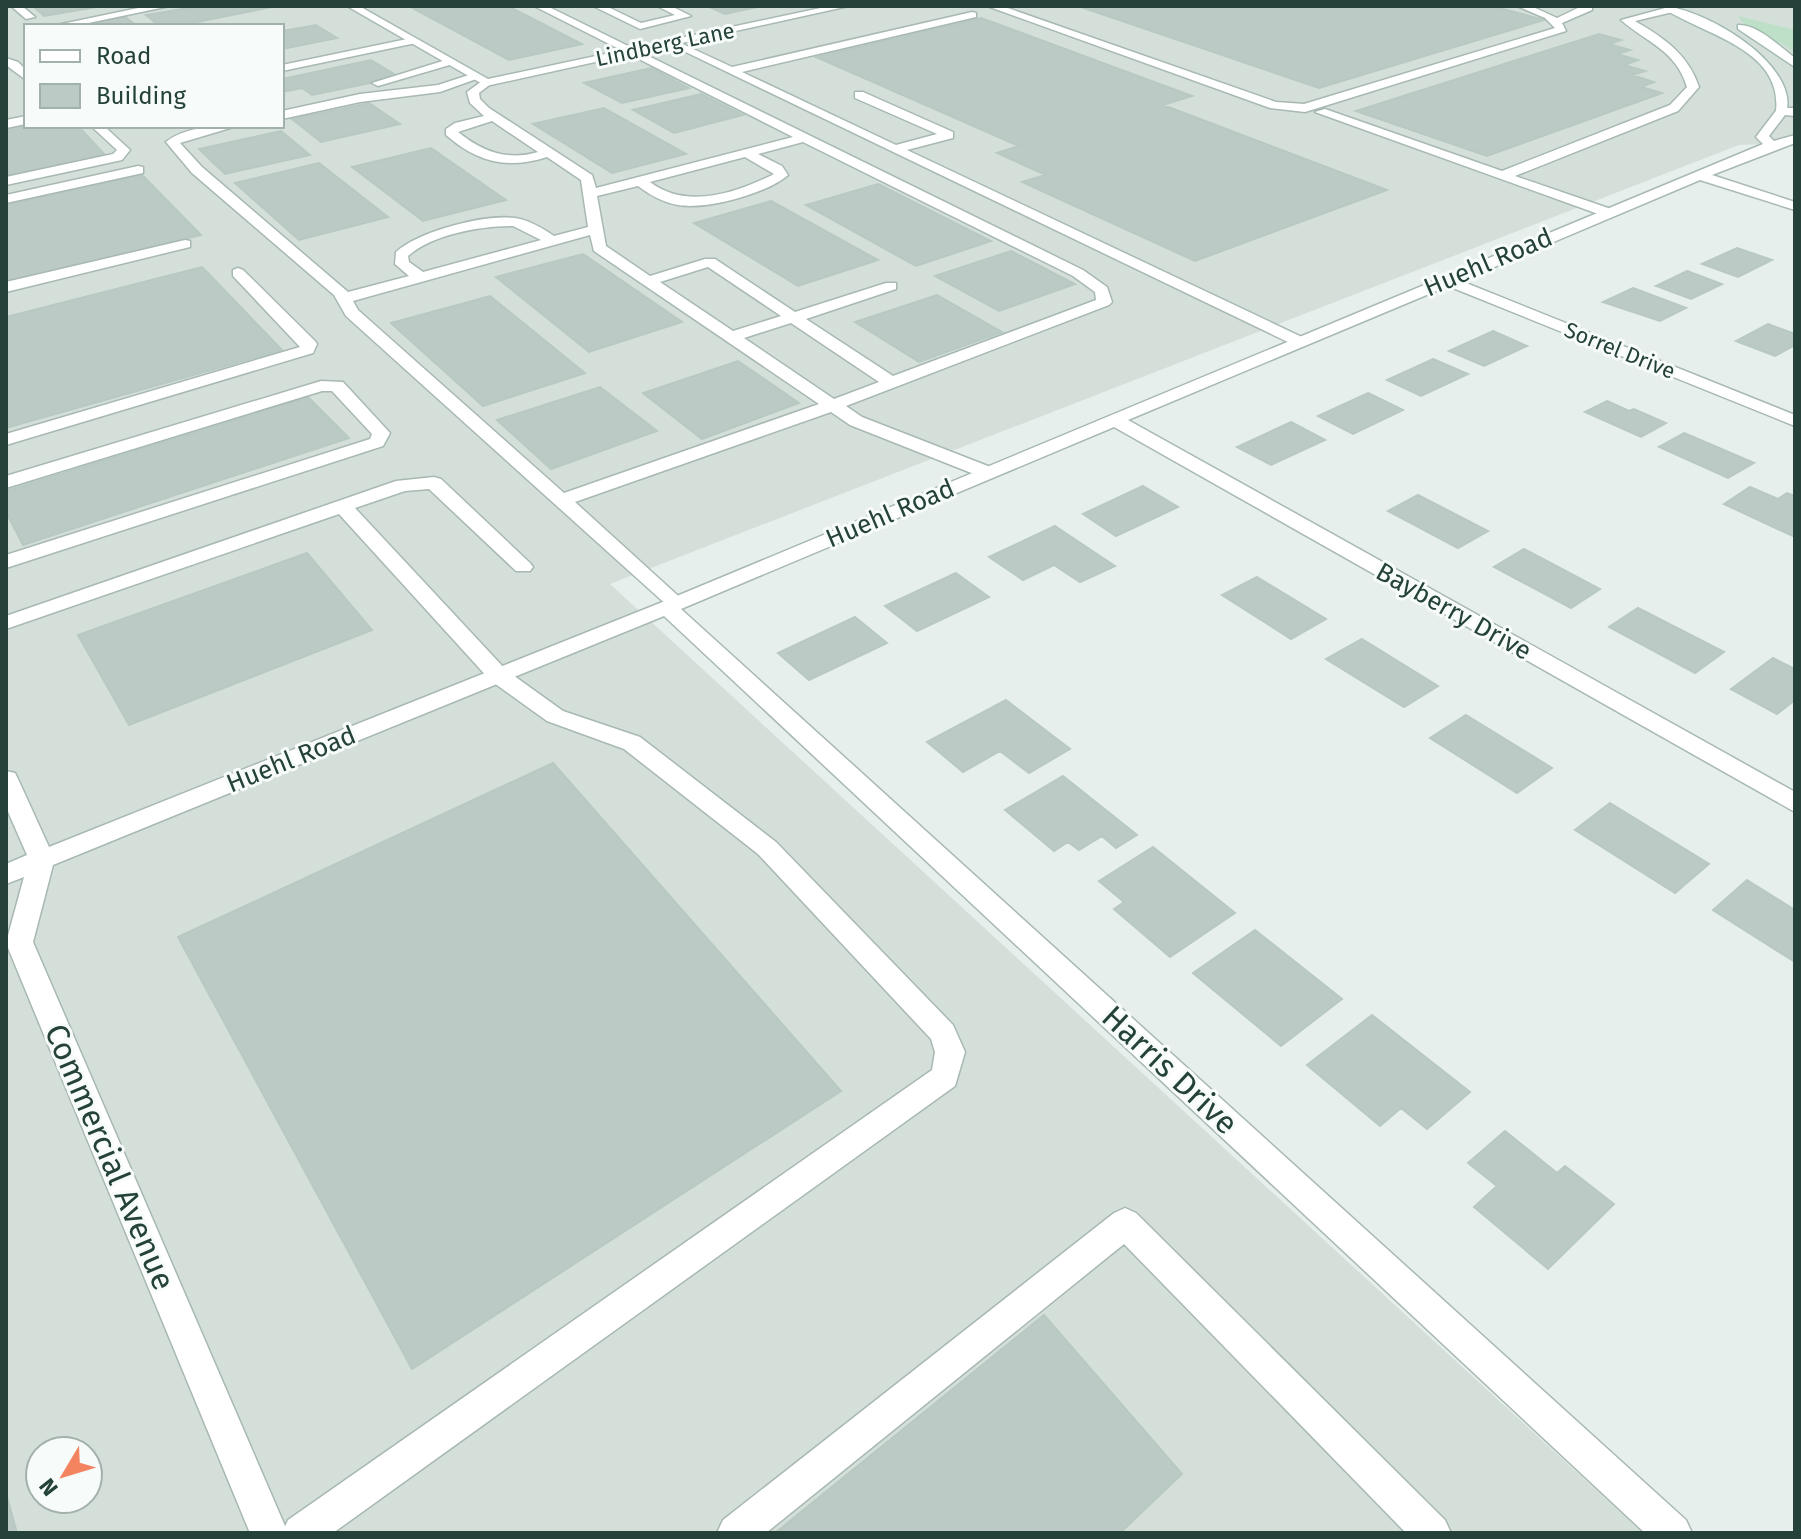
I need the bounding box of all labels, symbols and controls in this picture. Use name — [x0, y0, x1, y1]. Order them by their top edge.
street label: Lindberg Lane — [593, 17, 737, 72]
legend — [24, 24, 284, 128]
text: Road — [96, 42, 151, 70]
text: Building — [96, 82, 186, 110]
street label: Huehl Road — [1419, 221, 1557, 303]
street label: Sorrel Drive — [1561, 316, 1679, 385]
street label: Huehl Road — [821, 472, 959, 554]
street label: Bayberry Drive — [1371, 556, 1537, 667]
street label: Huehl Road — [222, 719, 360, 799]
street label: Harris Drive — [1094, 998, 1246, 1142]
street label: Commercial Avenue — [37, 1018, 183, 1296]
north arrow — [24, 1435, 104, 1515]
text: N — [34, 1473, 64, 1501]

